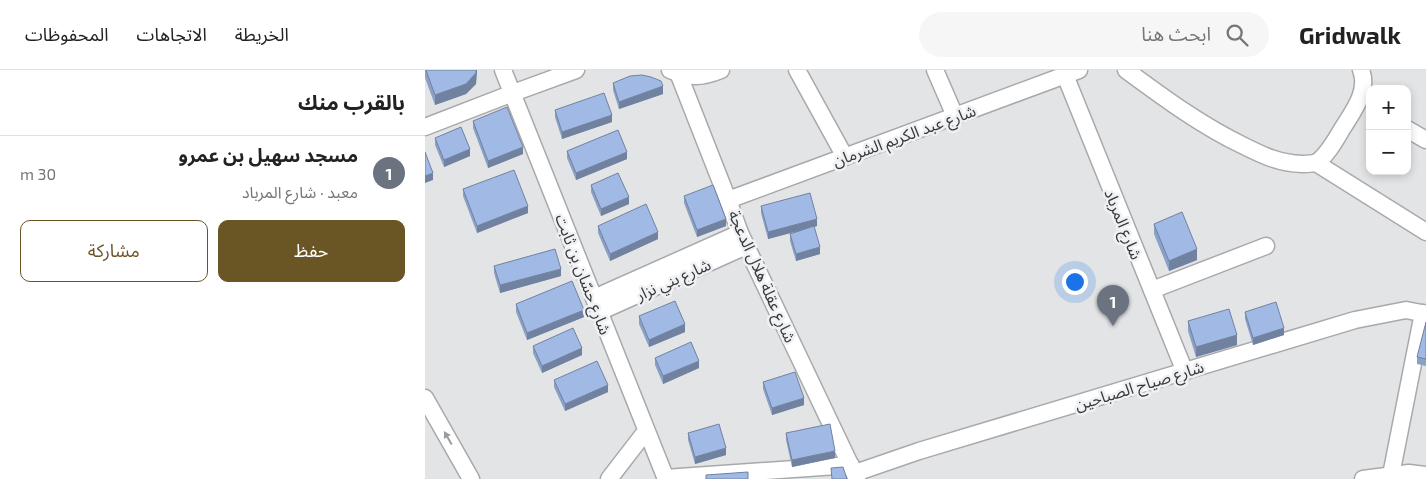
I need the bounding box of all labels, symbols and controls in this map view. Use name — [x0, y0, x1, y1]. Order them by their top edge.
search box — [919, 12, 1269, 57]
text: Gridwalk — [1299, 20, 1401, 49]
icon: search — [1223, 21, 1251, 49]
text: ابحث هنا — [1141, 22, 1211, 45]
text: المحفوظات — [25, 23, 109, 45]
text: الاتجاهات — [137, 23, 207, 45]
text: الخريطة — [235, 23, 289, 45]
map controls — [1366, 85, 1411, 175]
button: + — [1366, 85, 1411, 130]
text: بالقرب منك — [298, 89, 405, 114]
street label: شارع عبد الكريم الشرمان — [830, 100, 980, 174]
button: − — [1366, 130, 1411, 175]
text: مسجد سهيل بن عمرو — [179, 143, 358, 166]
text: 30 m — [20, 164, 56, 183]
text: 1 — [386, 164, 392, 183]
text: معبد · شارع المرباد — [242, 182, 358, 201]
street label: شارع المرباد — [1098, 186, 1147, 264]
street label: شارع عقلة هلال الدعجة — [722, 207, 801, 347]
street label: شارع حسّان بن ثابت — [549, 211, 616, 338]
button: مشاركة — [20, 220, 208, 282]
button: حفظ — [218, 220, 405, 282]
street label: شارع بني نزار — [632, 254, 715, 308]
your location — [1062, 269, 1088, 295]
pin: 1 — [1097, 285, 1129, 326]
street label: شارع صياح الصباحين — [1072, 356, 1207, 417]
one-way arrow — [444, 431, 452, 446]

